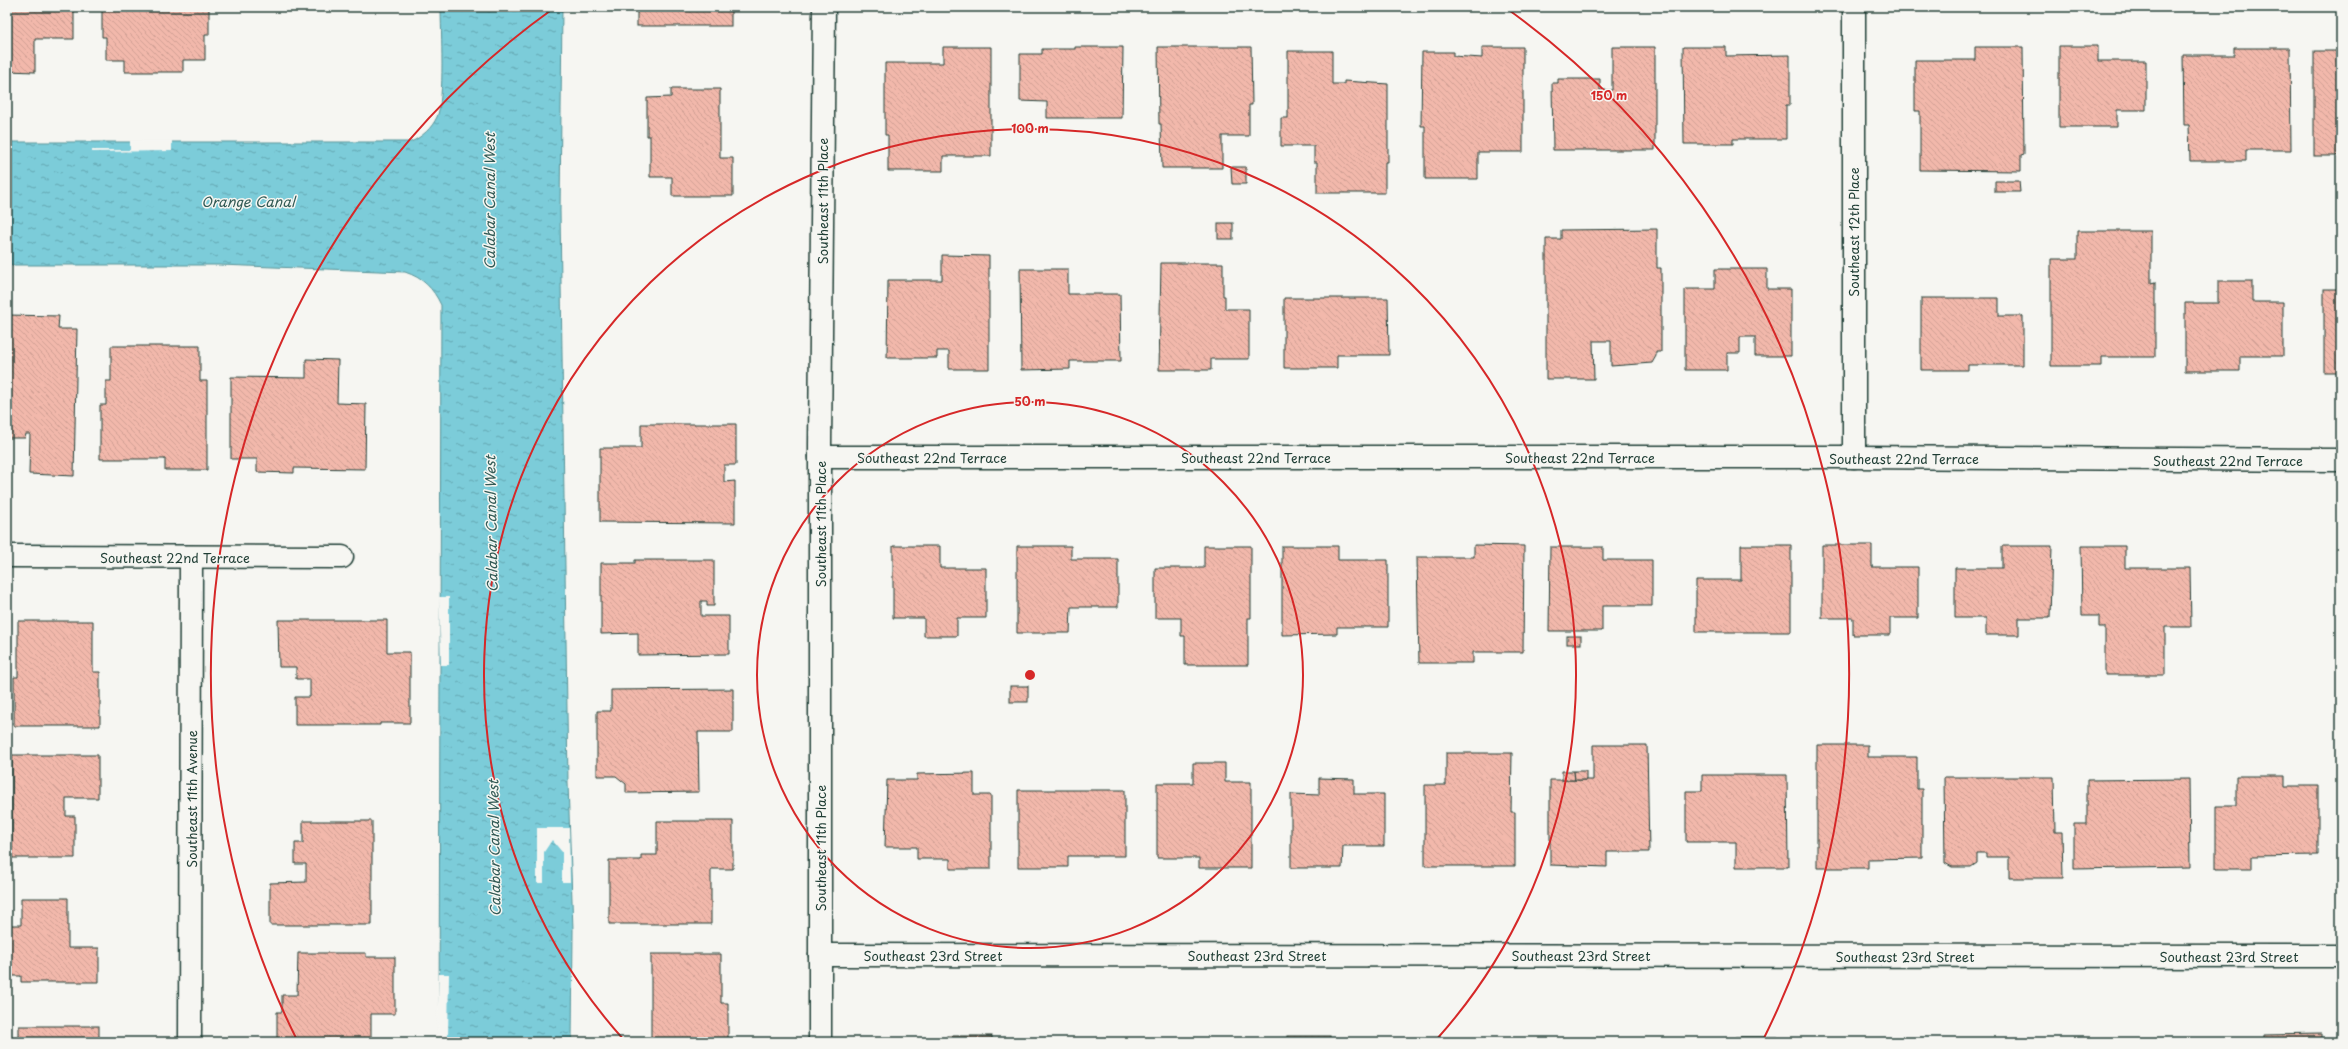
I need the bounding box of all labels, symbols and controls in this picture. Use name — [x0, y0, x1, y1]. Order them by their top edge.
text: 150 m — [1591, 86, 1627, 104]
text: 100 m — [1011, 119, 1049, 137]
water label: Calabar Canal West — [479, 131, 500, 269]
street label: Southeast 11th Place — [813, 138, 832, 264]
street label: Southeast 12th Place — [1844, 167, 1863, 297]
water label: Orange Canal — [201, 191, 297, 212]
text: 50 m — [1014, 392, 1046, 410]
street label: Southeast 22nd Terrace — [857, 448, 1007, 467]
street label: Southeast 22nd Terrace — [1181, 448, 1331, 467]
street label: Southeast 22nd Terrace — [1505, 448, 1655, 467]
street label: Southeast 22nd Terrace — [1829, 449, 1979, 468]
street label: Southeast 22nd Terrace — [2153, 451, 2303, 470]
water label: Calabar Canal West — [479, 454, 503, 593]
street label: Southeast 11th Place — [811, 461, 830, 587]
street label: Southeast 22nd Terrace — [100, 548, 250, 567]
centre of rings — [1023, 668, 1037, 682]
street label: Southeast 11th Avenue — [182, 730, 201, 868]
water label: Calabar Canal West — [482, 778, 506, 917]
street label: Southeast 11th Place — [811, 785, 830, 911]
street label: Southeast 23rd Street — [864, 946, 1002, 965]
street label: Southeast 23rd Street — [1188, 946, 1326, 965]
street label: Southeast 23rd Street — [1512, 946, 1650, 965]
street label: Southeast 23rd Street — [1836, 947, 1974, 966]
street label: Southeast 23rd Street — [2160, 947, 2298, 966]

